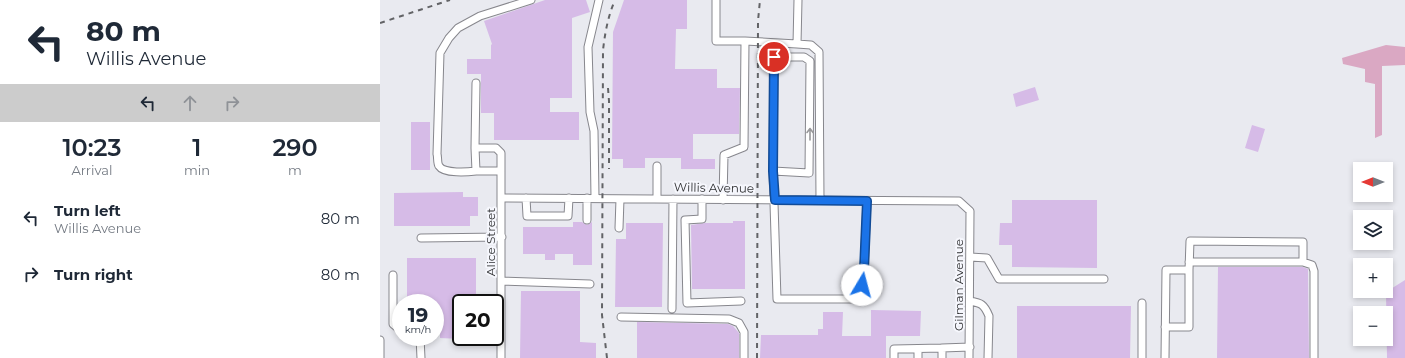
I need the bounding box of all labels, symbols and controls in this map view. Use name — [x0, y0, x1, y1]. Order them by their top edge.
text: 80 m — [86, 14, 161, 48]
icon: left — [20, 16, 72, 68]
pin — [757, 40, 791, 74]
icon: arrive — [763, 46, 785, 68]
text: Willis Avenue — [86, 48, 206, 70]
icon: left — [137, 92, 159, 114]
icon: ahead — [179, 92, 201, 114]
icon: right — [221, 92, 243, 114]
one-way arrow — [806, 128, 813, 141]
text: 10:23 — [62, 133, 122, 162]
text: 1 — [192, 133, 202, 162]
text: 290 — [272, 133, 318, 162]
text: Arrival — [71, 162, 112, 178]
text: min — [184, 162, 210, 178]
text: m — [288, 162, 302, 178]
north arrow — [1353, 162, 1393, 202]
map controls — [1353, 162, 1393, 346]
street label: Willis Avenue — [674, 179, 754, 196]
text: Turn left — [54, 201, 121, 220]
icon: left — [20, 207, 42, 229]
street label: Alice Street — [483, 208, 498, 276]
text: 80 m — [321, 209, 360, 228]
button: layers — [1353, 210, 1393, 250]
text: Willis Avenue — [54, 220, 141, 236]
street label: Gilman Avenue — [951, 239, 966, 331]
button: + — [1353, 258, 1393, 298]
icon: right — [20, 263, 42, 285]
position arrow — [841, 264, 883, 306]
text: Turn right — [54, 265, 133, 284]
text: 80 m — [321, 265, 360, 284]
speed limit sign: 20 — [452, 294, 504, 346]
text: 19 — [408, 303, 428, 327]
button: − — [1353, 306, 1393, 346]
text: km/h — [405, 323, 431, 336]

